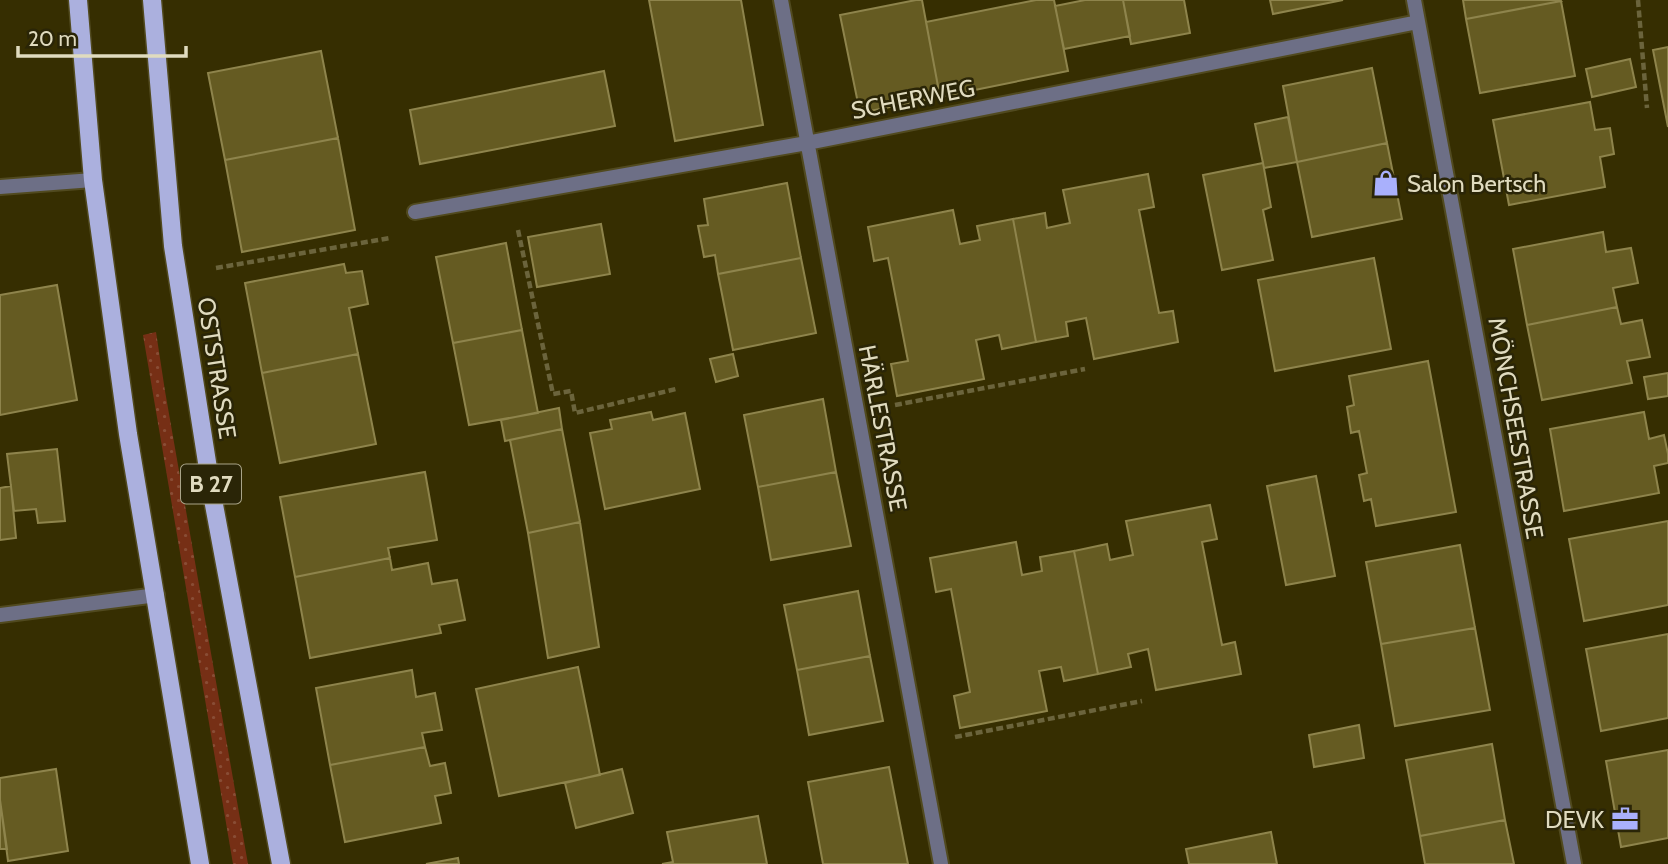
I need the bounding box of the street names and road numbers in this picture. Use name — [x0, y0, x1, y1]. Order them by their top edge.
street label: SCHERWEG — [849, 73, 977, 125]
street label: OSTSTRASSE — [192, 295, 242, 441]
street label: MÖNCHSEESTRASSE — [1482, 315, 1550, 541]
street label: HÄRLESTRASSE — [853, 342, 913, 514]
road number: B 27 — [181, 464, 241, 504]

